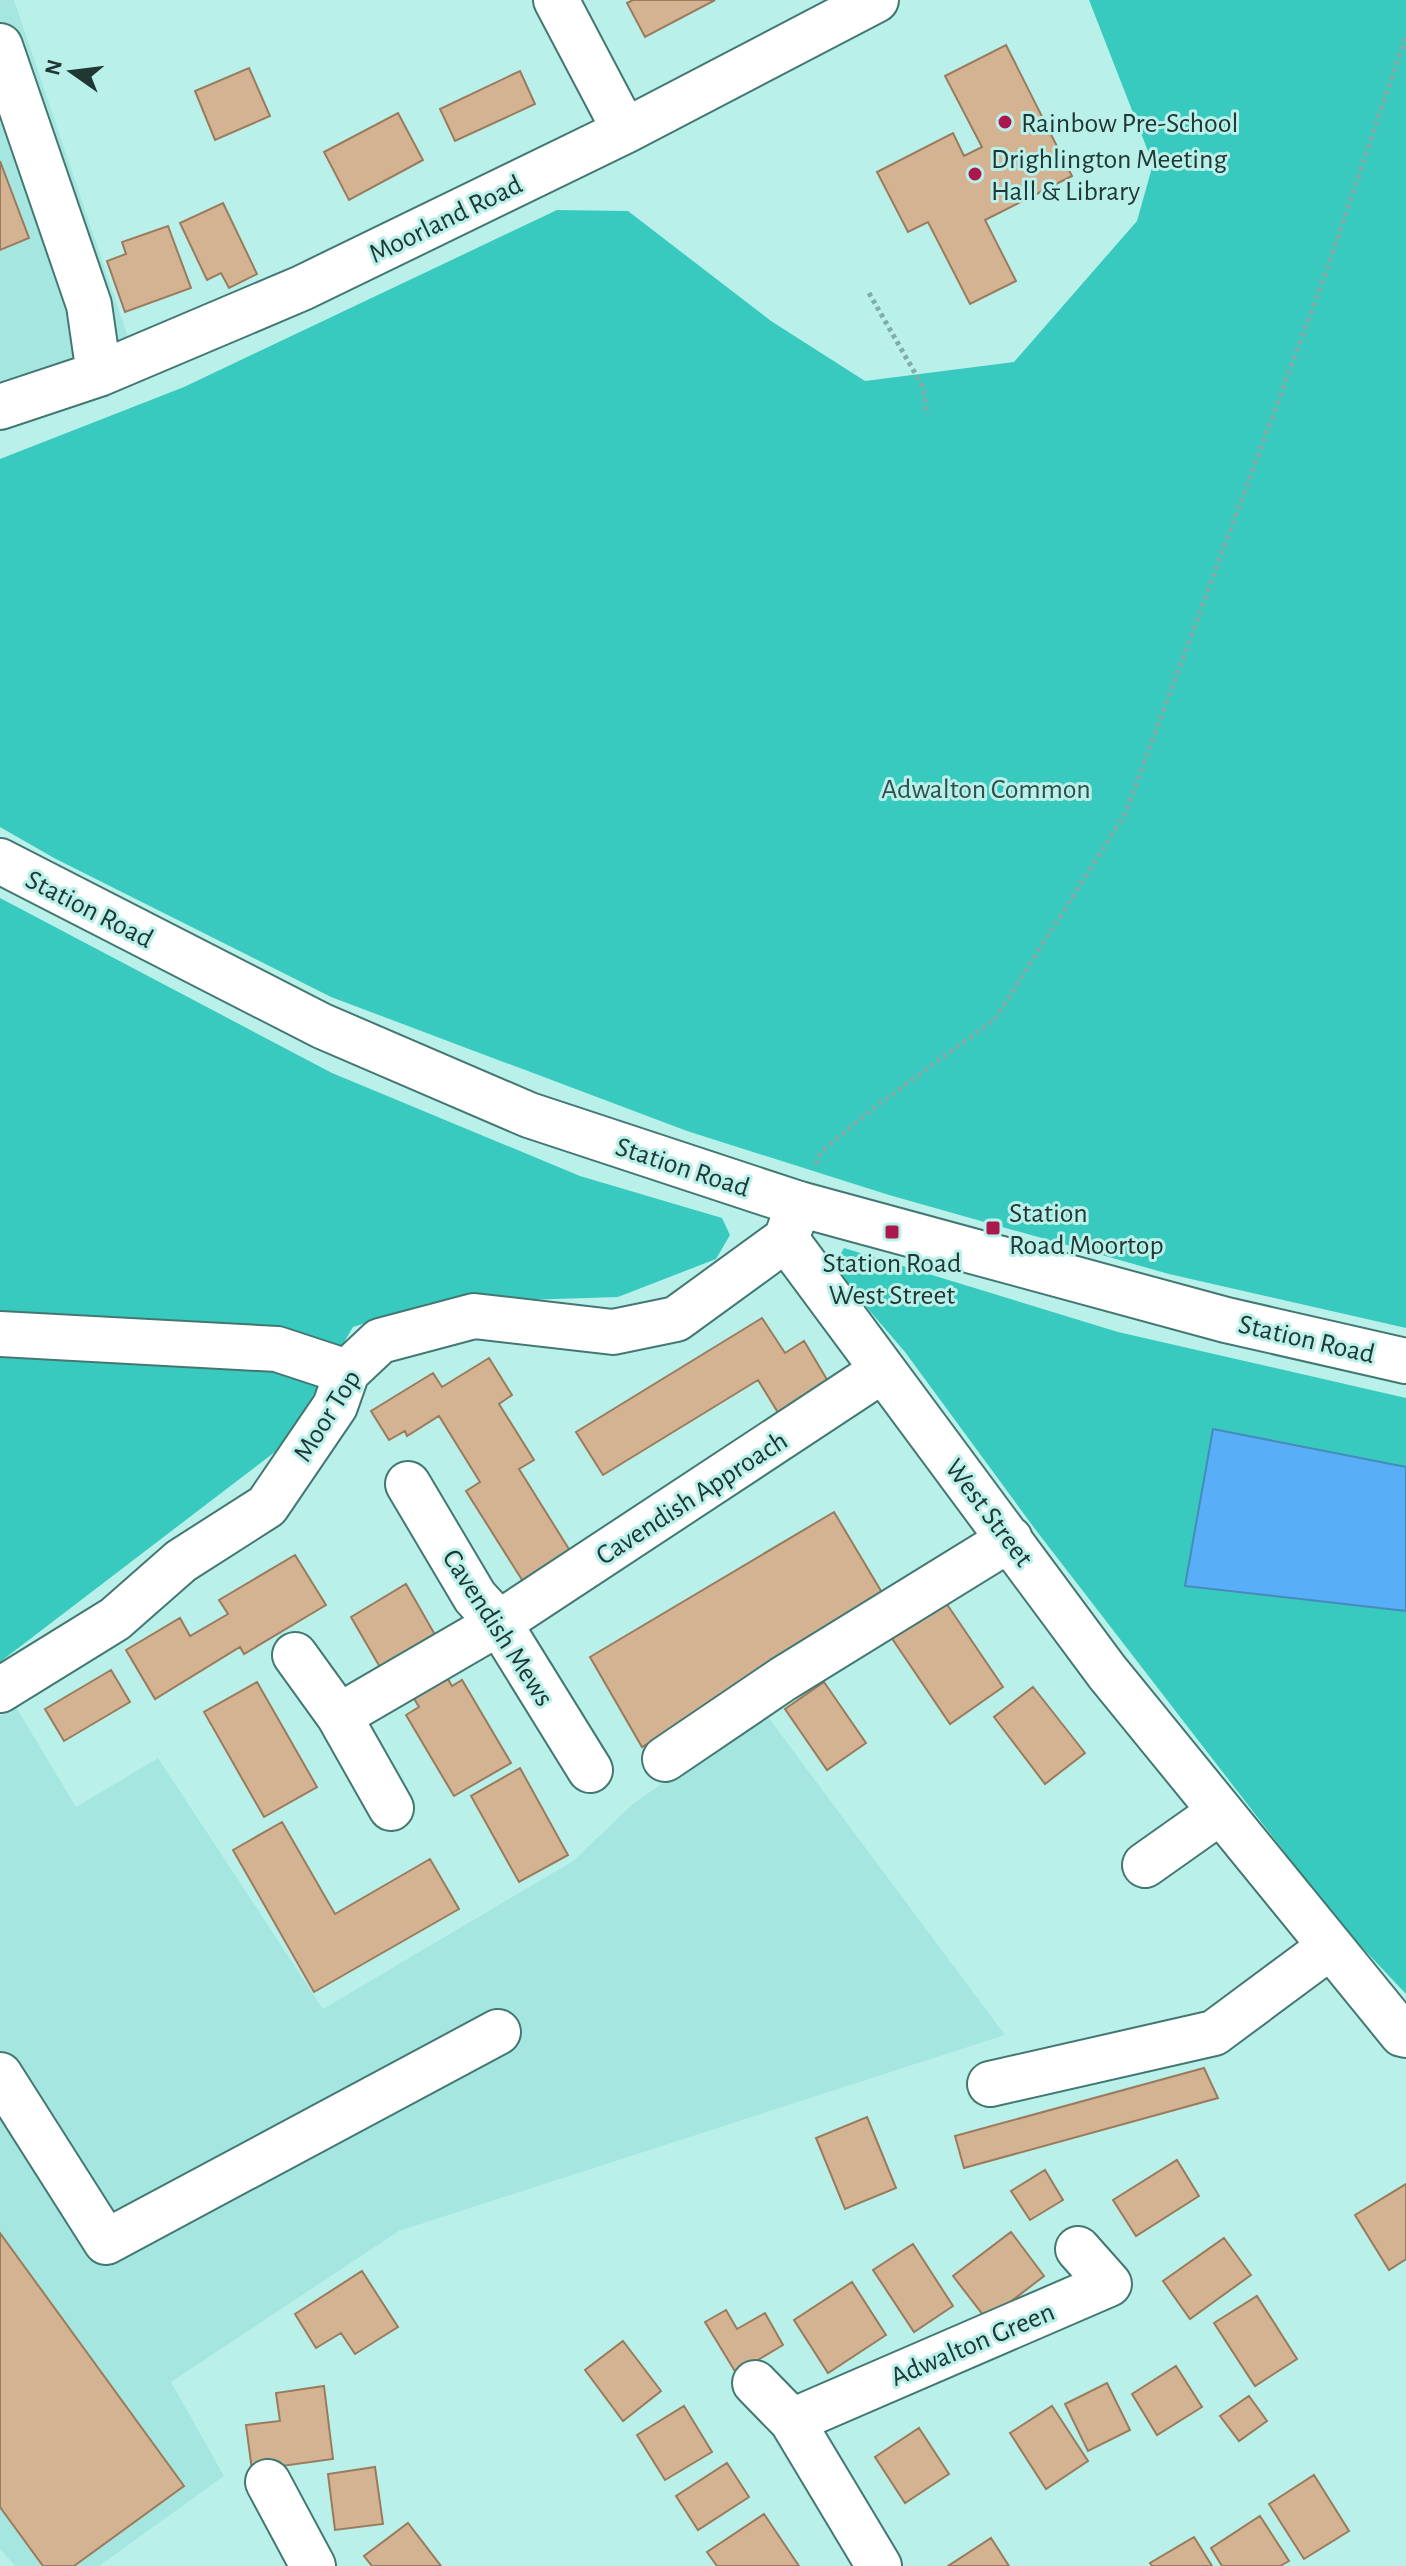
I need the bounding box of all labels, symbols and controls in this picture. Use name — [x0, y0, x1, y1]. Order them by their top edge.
north arrow — [32, 32, 112, 112]
text: N — [41, 57, 66, 77]
place label: Rainbow Pre-School — [1021, 110, 1238, 138]
marker: Rainbow Pre-School — [996, 113, 1014, 131]
place label: Drighlington Meeting Hall & Library — [991, 146, 1227, 206]
marker: Drighlington Meeting Hall & Library — [966, 165, 984, 183]
street label: Moorland Road — [365, 171, 527, 269]
park label: Adwalton Common — [881, 776, 1091, 804]
street label: Station Road — [21, 866, 157, 954]
street label: Station Road — [612, 1133, 753, 1203]
place label: Station Road Moortop — [1009, 1200, 1164, 1260]
marker: Station Road Moortop — [984, 1219, 1002, 1237]
marker: Station Road West Street — [883, 1223, 901, 1241]
place label: Station Road West Street — [822, 1250, 962, 1310]
street label: Station Road — [1236, 1311, 1377, 1369]
street label: Moor Top — [289, 1365, 367, 1467]
street label: Cavendish Approach — [592, 1427, 793, 1571]
street label: West Street — [939, 1454, 1038, 1572]
street label: Cavendish Mews — [436, 1545, 558, 1711]
street label: Adwalton Green — [887, 2298, 1059, 2392]

